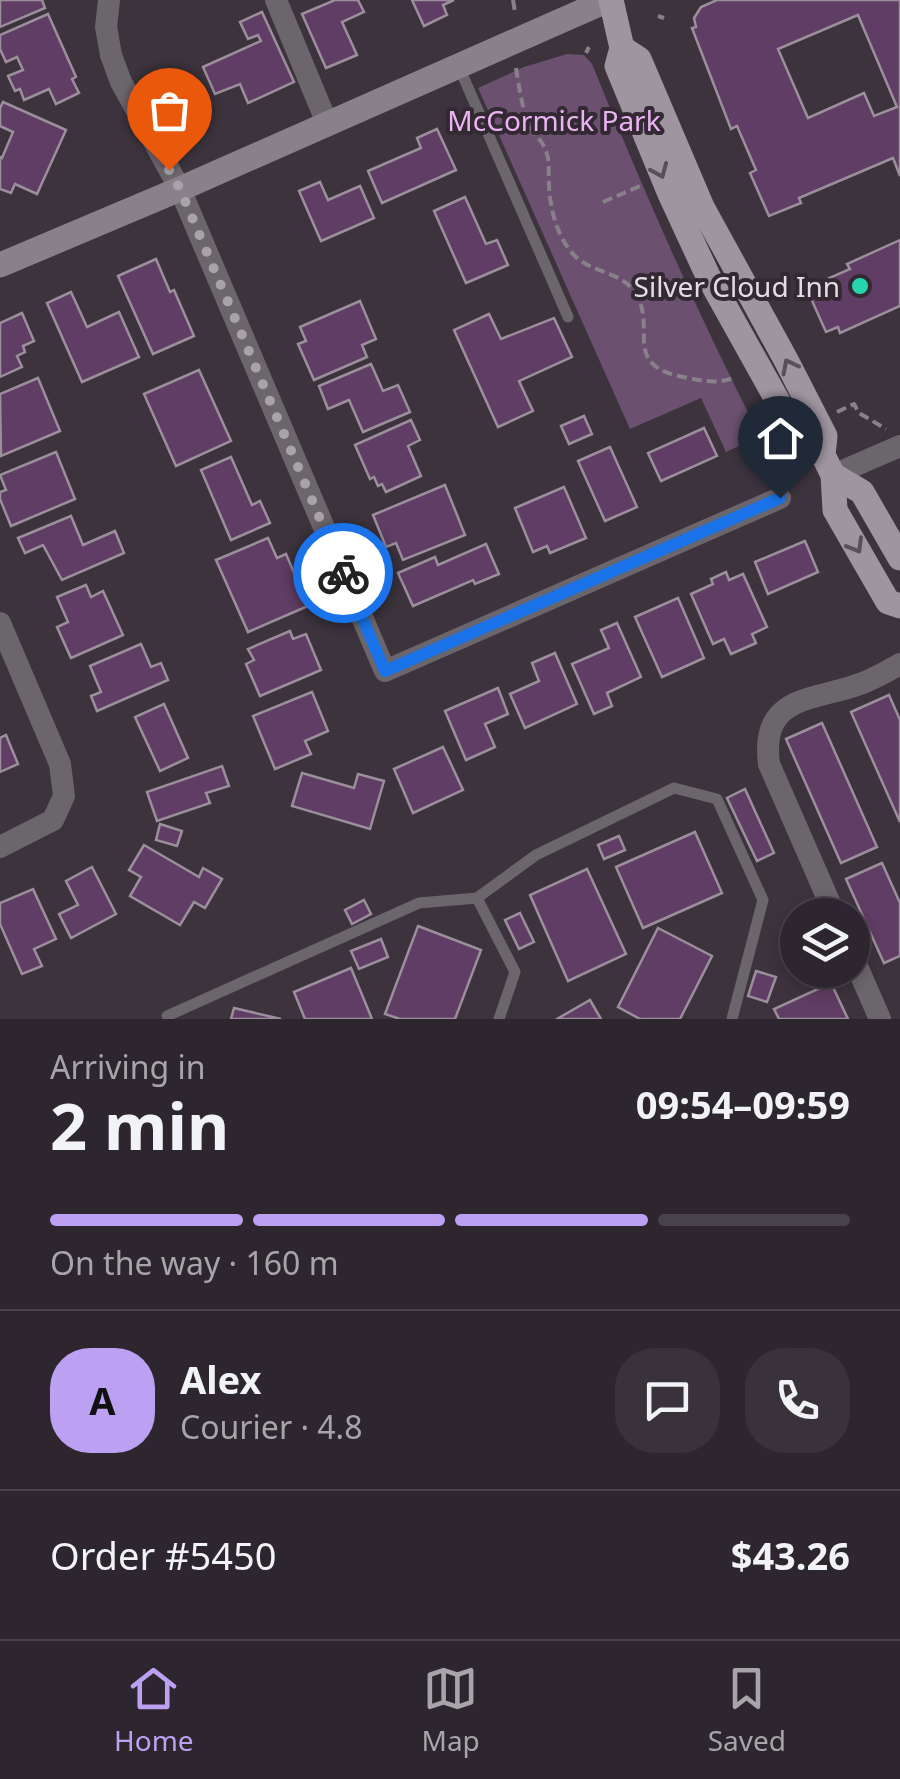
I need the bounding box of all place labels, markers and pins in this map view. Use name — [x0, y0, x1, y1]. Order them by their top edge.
pin — [127, 68, 212, 171]
place label: Silver Cloud Inn — [634, 267, 840, 305]
marker: Silver Cloud Inn — [849, 275, 871, 297]
pin — [738, 396, 823, 499]

